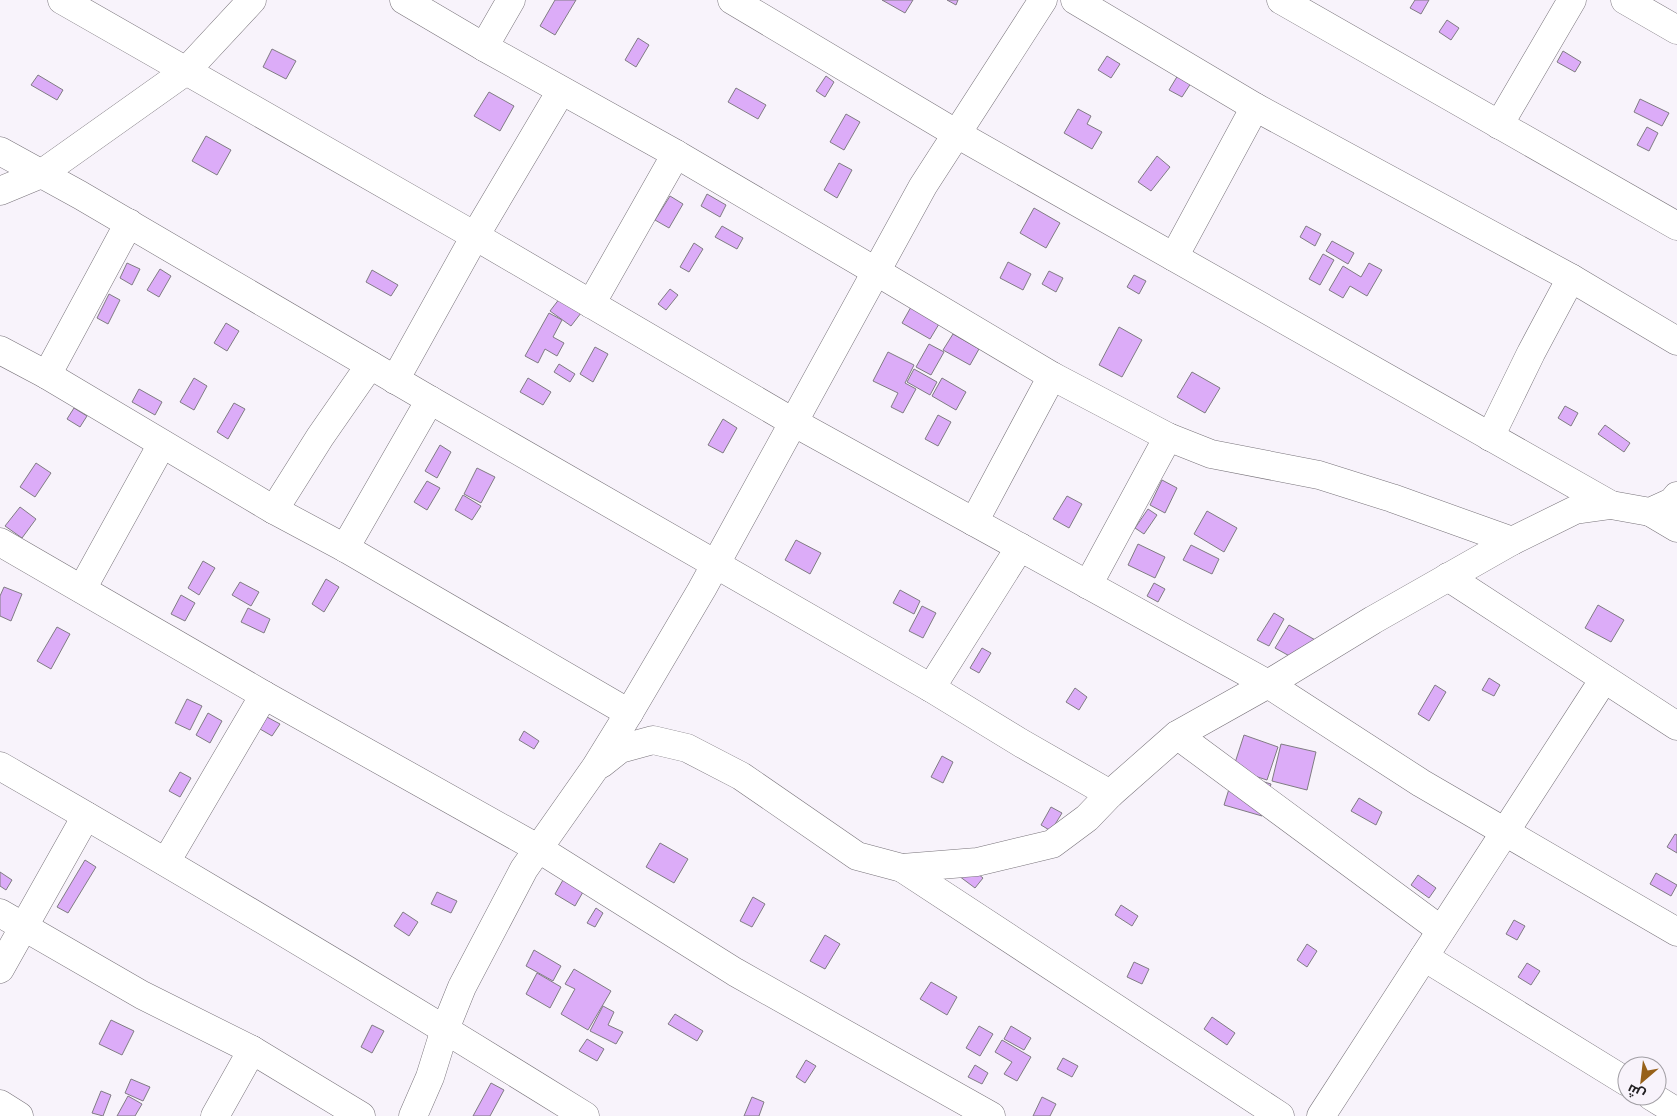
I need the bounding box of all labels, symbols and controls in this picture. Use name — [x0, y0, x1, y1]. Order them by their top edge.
north arrow — [1617, 1056, 1667, 1106]
text: ش — [1624, 1080, 1648, 1104]

